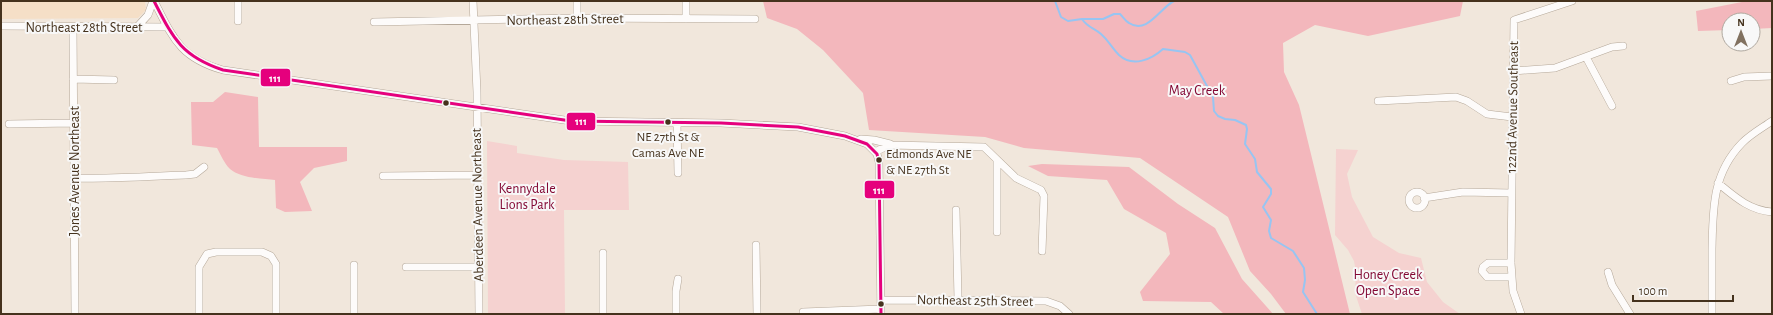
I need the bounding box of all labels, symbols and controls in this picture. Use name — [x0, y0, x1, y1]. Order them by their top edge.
street label: Northeast 28th Street — [506, 12, 624, 28]
north arrow — [1721, 12, 1761, 52]
text: N — [1737, 17, 1745, 28]
street label: Northeast 28th Street — [25, 21, 143, 35]
street label: 122nd Avenue Southeast — [1505, 40, 1521, 173]
line badge: 111 — [260, 68, 291, 87]
text: 111 — [269, 73, 281, 84]
park label: May Creek — [1169, 84, 1226, 98]
unlabelled marker — [441, 98, 451, 108]
street label: Jones Avenue Northeast — [68, 106, 82, 236]
line badge: 111 — [566, 112, 596, 131]
text: 111 — [575, 116, 587, 127]
marker: NE 27th St & Camas Ave NE — [663, 117, 673, 127]
street label: Aberdeen Avenue Northeast — [470, 127, 486, 282]
place label: NE 27th St & Camas Ave NE — [632, 131, 704, 160]
place label: Edmonds Ave NE & NE 27th St — [886, 148, 972, 177]
marker: Edmonds Ave NE & NE 27th St — [874, 155, 884, 165]
line badge: 111 — [864, 180, 895, 199]
park label: Kennydale Lions Park — [498, 182, 556, 212]
text: 111 — [873, 185, 885, 196]
park label: Honey Creek Open Space — [1354, 268, 1423, 298]
scale bar — [1633, 277, 1733, 303]
text: 100 m — [1639, 285, 1667, 297]
street label: Northeast 25th Street — [917, 293, 1034, 309]
unlabelled marker — [876, 299, 886, 309]

